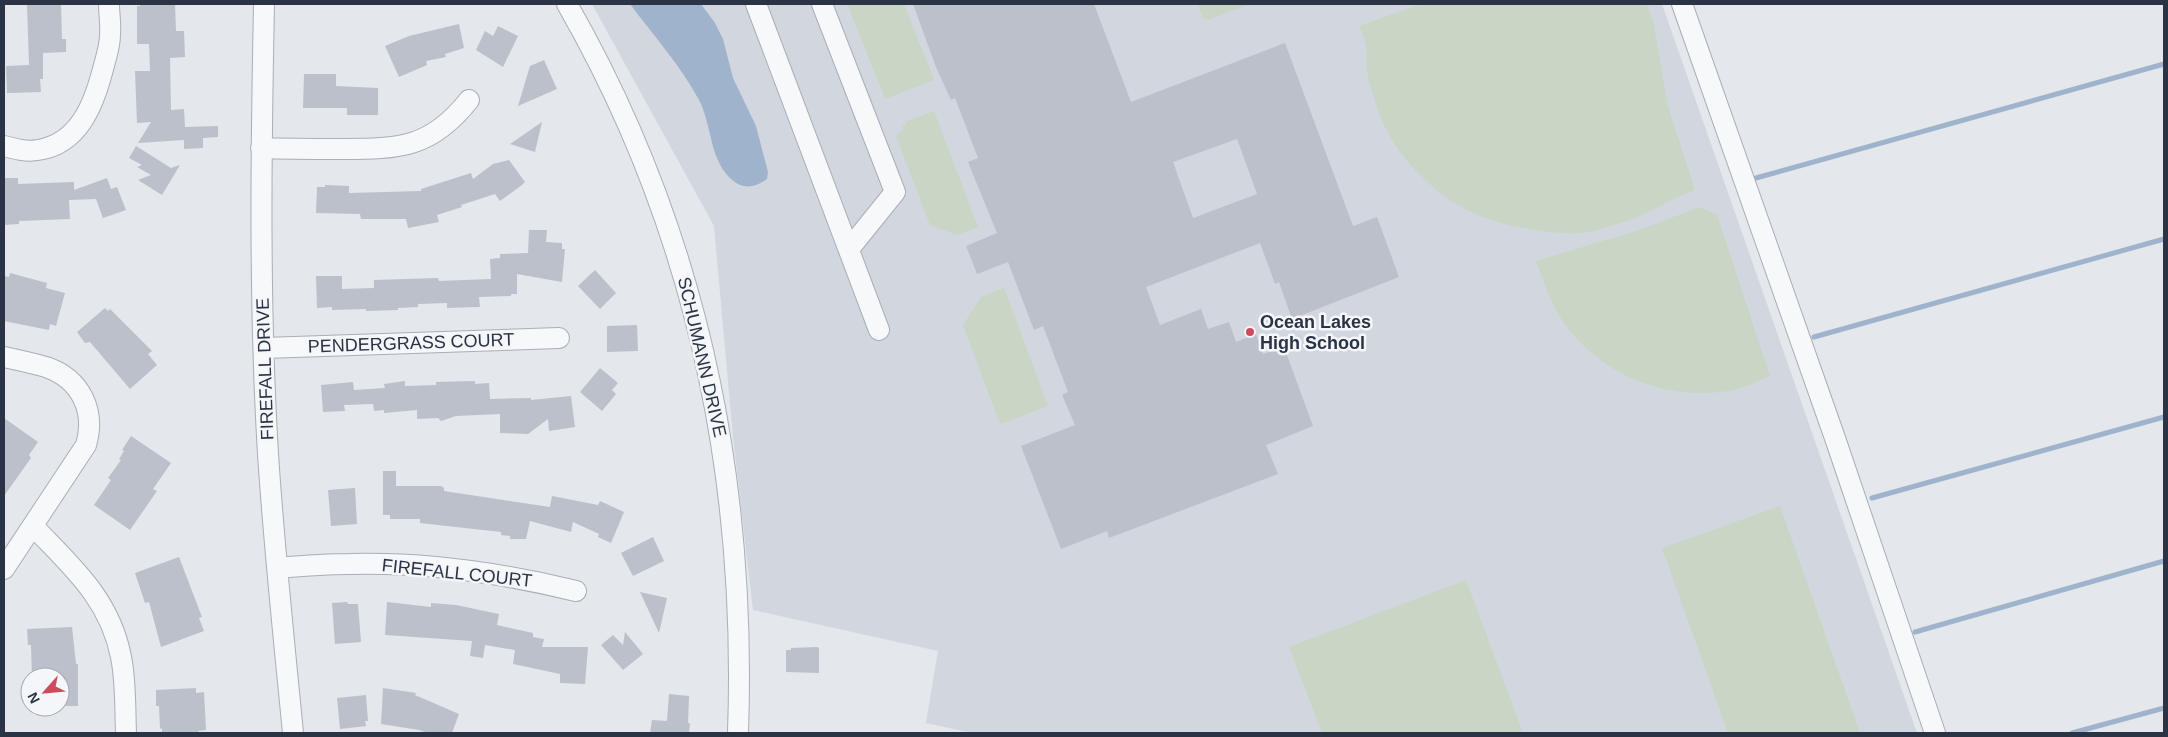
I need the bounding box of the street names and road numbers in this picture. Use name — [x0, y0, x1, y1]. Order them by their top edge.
street label: SCHUMANN DRIVE — [674, 275, 730, 439]
street label: FIREFALL DRIVE — [253, 298, 277, 440]
street label: PENDERGRASS COURT — [307, 329, 515, 357]
street label: FIREFALL COURT — [381, 555, 533, 591]

